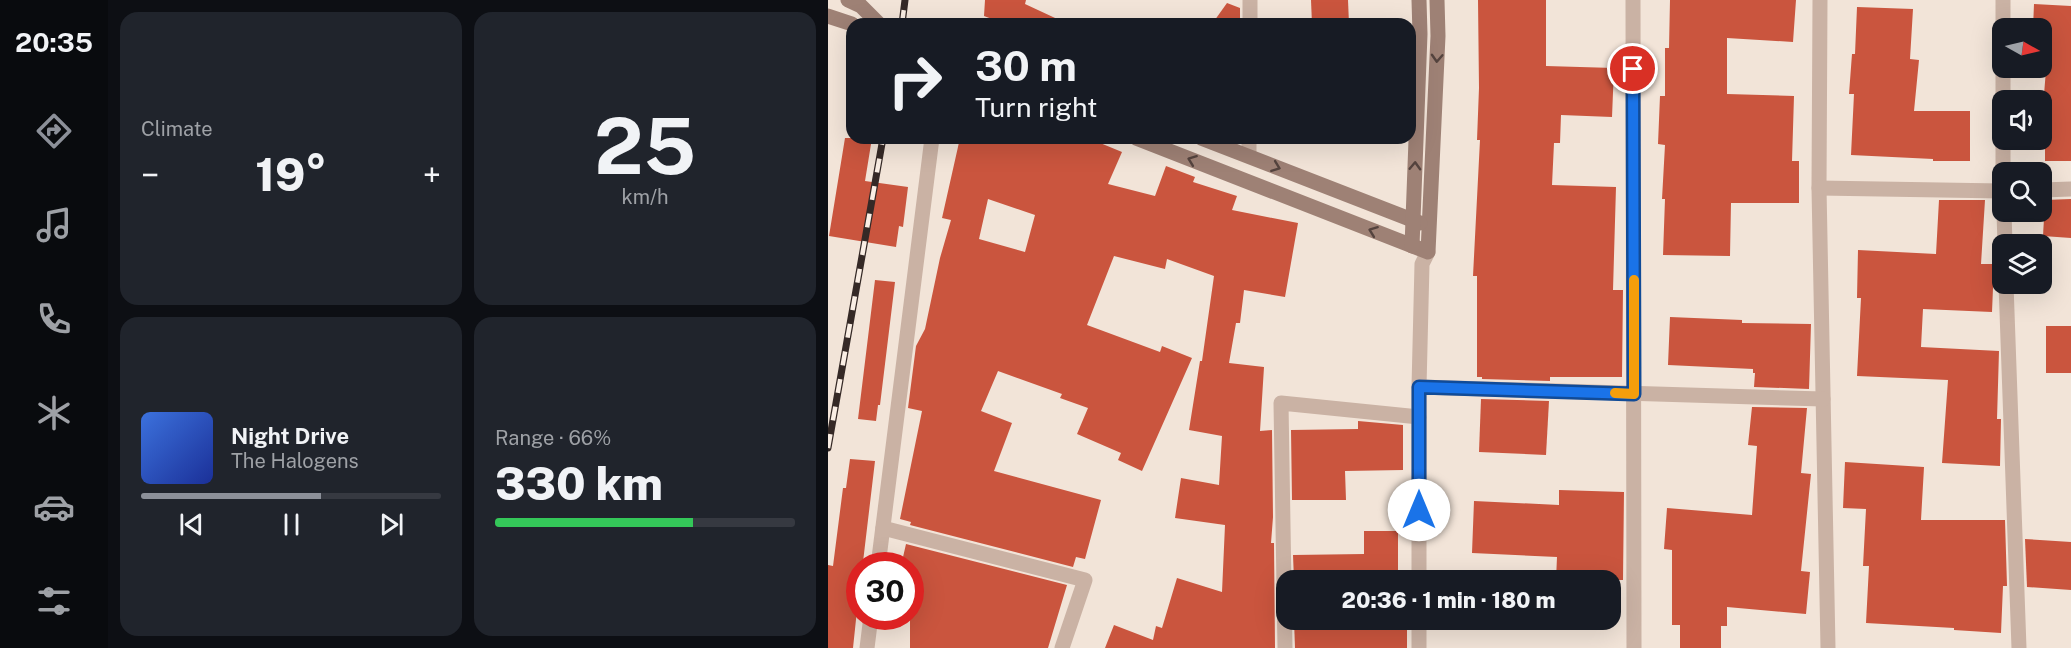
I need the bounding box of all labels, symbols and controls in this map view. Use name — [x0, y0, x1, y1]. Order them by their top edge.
north arrow — [1992, 18, 2052, 78]
map controls — [1992, 18, 2052, 294]
text: 20:35 — [15, 26, 93, 58]
text: 30 m — [975, 41, 1077, 90]
icon: right — [876, 42, 954, 120]
pin — [1607, 43, 1658, 94]
icon: arrive — [1616, 52, 1649, 85]
one-way arrow — [1430, 54, 1443, 63]
button: sound — [1992, 90, 2052, 150]
text: Turn right — [975, 91, 1098, 123]
text: 25 — [594, 100, 696, 192]
icon: directions — [33, 110, 75, 152]
text: Climate — [141, 117, 213, 141]
text: 19° — [255, 148, 327, 201]
one-way arrow — [1187, 155, 1198, 167]
text: − — [141, 156, 159, 194]
text: + — [423, 156, 441, 194]
one-way arrow — [1269, 160, 1280, 172]
one-way arrow — [1408, 162, 1421, 171]
button: search — [1992, 162, 2052, 222]
text: km/h — [621, 185, 669, 209]
icon: music — [33, 204, 75, 246]
one-way arrow — [1368, 225, 1379, 238]
button: layers — [1992, 234, 2052, 294]
icon: phone — [33, 298, 75, 340]
icon: climate — [33, 392, 75, 434]
text: Night Drive — [231, 423, 349, 449]
text: Range · 66% — [495, 426, 611, 450]
text: The Halogens — [231, 449, 359, 473]
text: 330 km — [495, 457, 663, 510]
position arrow — [1387, 478, 1451, 542]
icon: car — [33, 486, 75, 528]
icon: previous — [175, 508, 208, 541]
icon: pause — [275, 508, 308, 541]
icon: next — [375, 508, 408, 541]
speed limit sign: 30 — [846, 552, 924, 630]
icon: filters — [33, 580, 75, 622]
text: 20:36 · 1 min · 180 m — [1342, 587, 1555, 613]

